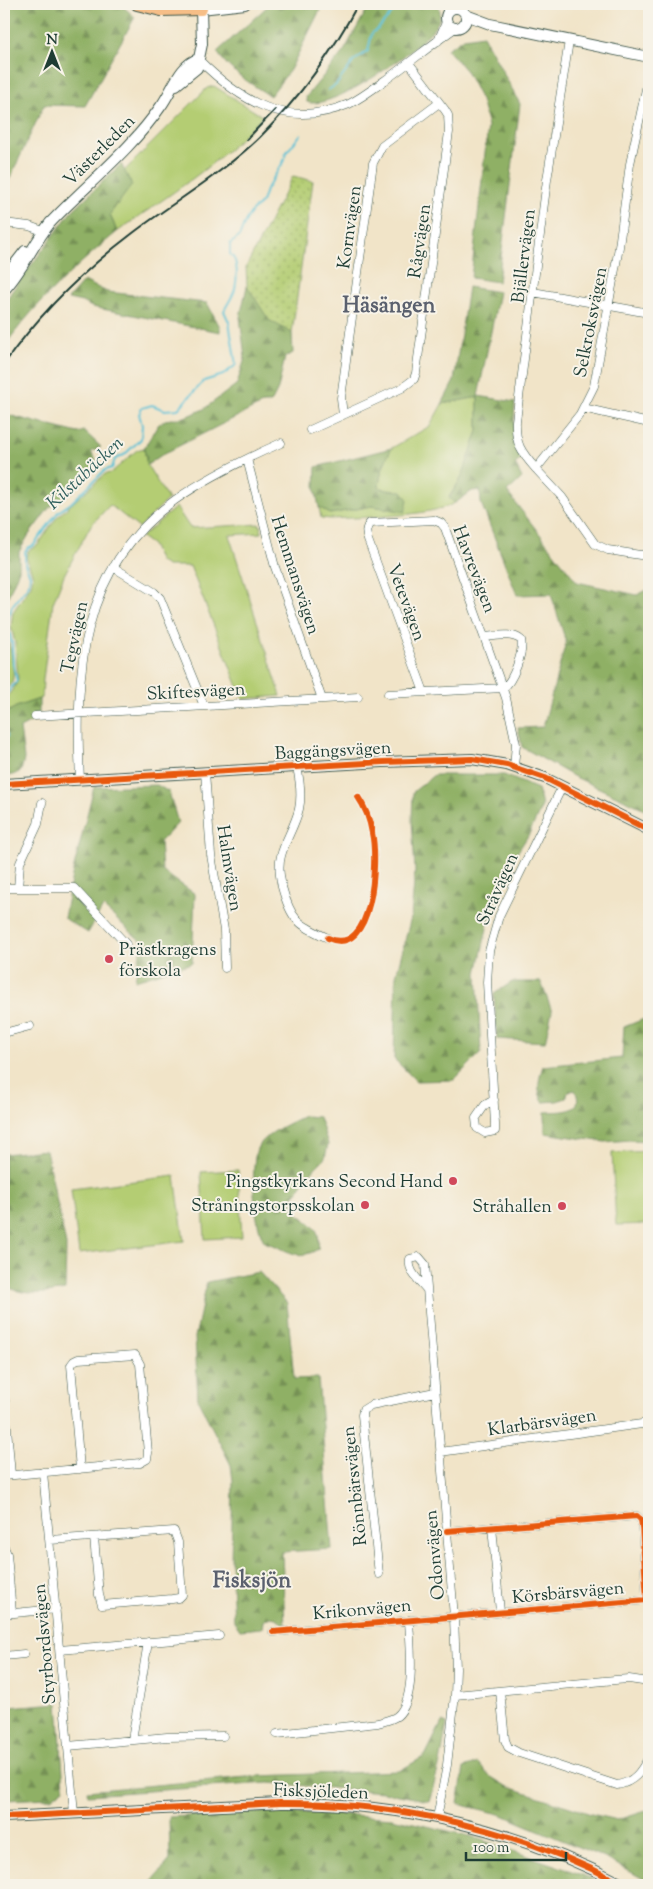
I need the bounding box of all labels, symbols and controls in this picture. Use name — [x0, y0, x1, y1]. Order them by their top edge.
north arrow — [28, 28, 78, 78]
text: N — [46, 31, 58, 51]
street label: Västerleden — [59, 109, 142, 193]
street label: Kornvägen — [332, 183, 370, 271]
street label: Rågvägen — [403, 202, 439, 280]
street label: Bjällervägen — [506, 207, 544, 305]
street label: Selkroksvägen — [568, 264, 616, 380]
district label: Häsängen — [343, 291, 436, 323]
water label: Kilstabäcken — [41, 431, 131, 517]
street label: Hemmansvägen — [263, 513, 326, 639]
street label: Havrevägen — [445, 522, 502, 618]
street label: Vetevägen — [379, 560, 431, 645]
street label: Tegvägen — [56, 598, 96, 676]
street label: Skiftesvägen — [146, 677, 246, 709]
street label: Baggängsvägen — [274, 736, 392, 768]
street label: Halmvägen — [208, 823, 248, 914]
street label: Stråvägen — [471, 849, 526, 930]
place label: Prästkragens förskola — [119, 938, 216, 985]
marker: Prästkragens förskola — [103, 953, 115, 965]
place label: Pingstkyrkans Second Hand — [226, 1170, 443, 1196]
marker: Pingstkyrkans Second Hand — [447, 1175, 459, 1187]
place label: Stråningstorpsskolan — [191, 1194, 355, 1220]
place label: Stråhallen — [472, 1195, 552, 1221]
marker: Stråningstorpsskolan — [359, 1199, 371, 1211]
marker: Stråhallen — [556, 1200, 568, 1212]
street label: Klarbärsvägen — [486, 1403, 599, 1444]
street label: Rönnbärsvägen — [337, 1424, 375, 1547]
street label: Odonvägen — [419, 1508, 453, 1601]
district label: Fisksjön — [213, 1566, 291, 1598]
street label: Körsbärsvägen — [511, 1576, 626, 1612]
street label: Styrbordsvägen — [28, 1582, 64, 1705]
street label: Krikonvägen — [312, 1594, 413, 1628]
street label: Fisksjöleden — [273, 1778, 370, 1808]
scale bar — [466, 1829, 566, 1861]
text: 100 m — [473, 1838, 510, 1859]

